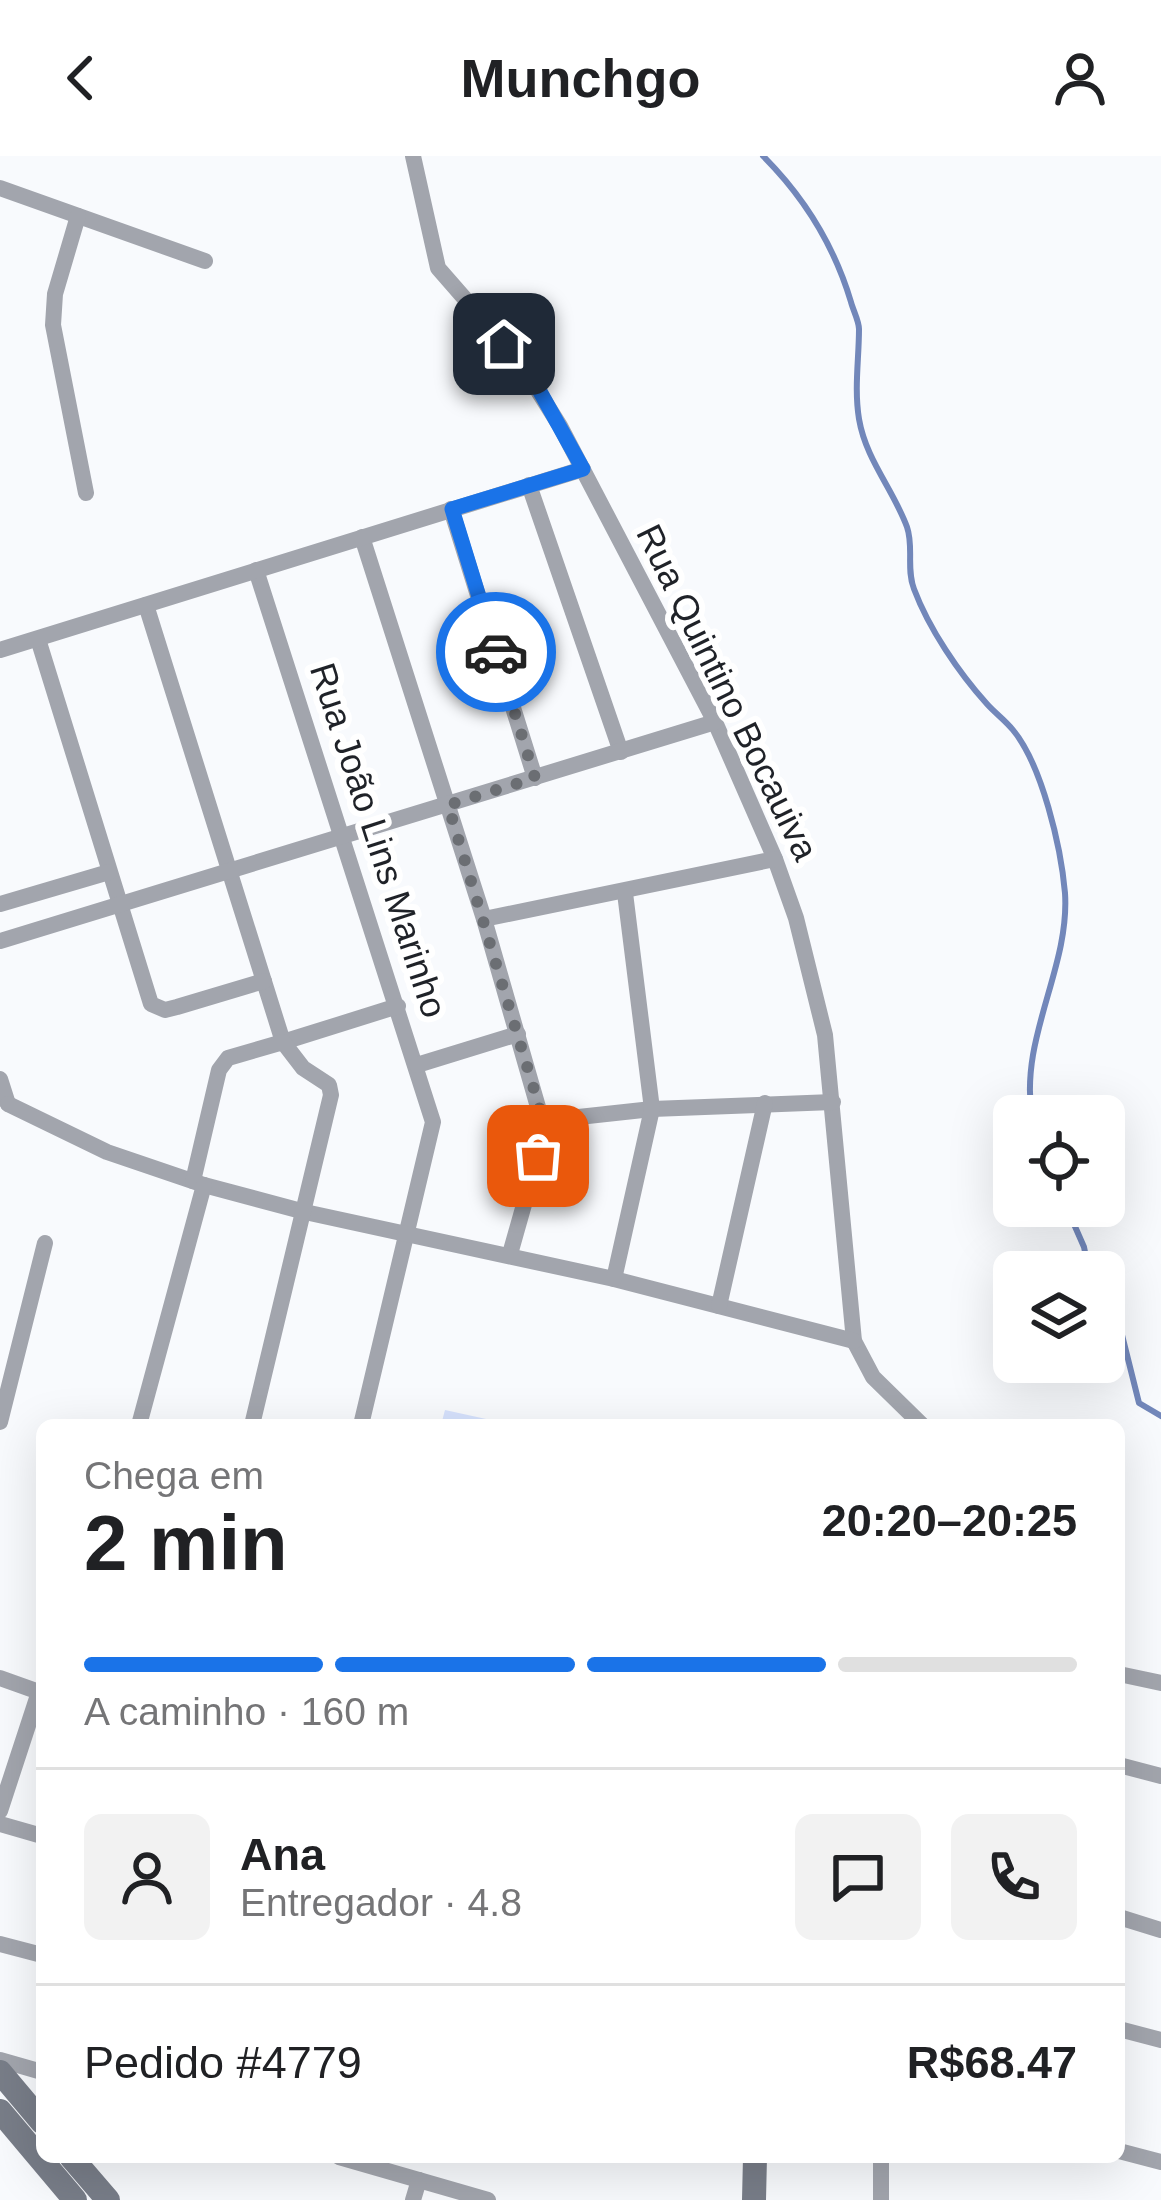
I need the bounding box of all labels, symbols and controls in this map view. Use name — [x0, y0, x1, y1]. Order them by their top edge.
icon: back — [48, 45, 114, 111]
icon: person — [1047, 45, 1113, 111]
text: Munchgo — [461, 48, 700, 108]
pin — [453, 293, 555, 395]
icon: home — [471, 311, 537, 377]
street label: Rua Quintino Bocauiva — [628, 518, 827, 868]
courier — [436, 592, 556, 712]
icon: car — [463, 619, 529, 685]
street label: Rua João Lins Marinho — [302, 658, 455, 1023]
map controls — [993, 1095, 1125, 1383]
button: locate — [993, 1095, 1125, 1227]
pin — [487, 1105, 589, 1207]
icon: bag — [505, 1123, 571, 1189]
button: layers — [993, 1251, 1125, 1383]
text: Chega em — [84, 1454, 264, 1497]
text: 20:20–20:25 — [822, 1495, 1077, 1546]
text: 2 min — [84, 1499, 288, 1587]
text: A caminho · 160 m — [84, 1690, 409, 1733]
button: person — [84, 1814, 210, 1940]
button: chat — [795, 1814, 921, 1940]
button: phone — [951, 1814, 1077, 1940]
text: Ana — [240, 1829, 325, 1880]
text: Entregador · 4.8 — [240, 1881, 522, 1924]
text: Pedido #4779 — [84, 2037, 362, 2088]
text: R$68.47 — [907, 2037, 1077, 2088]

